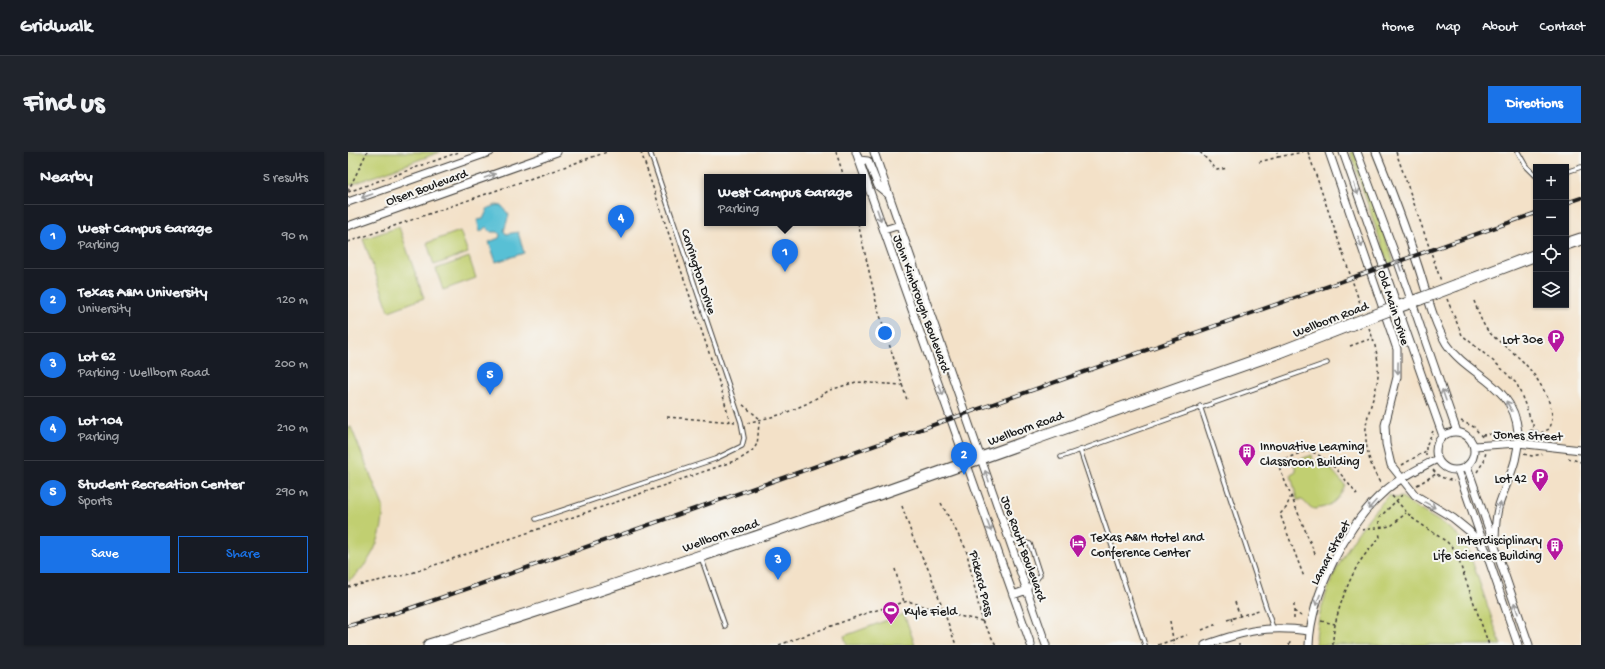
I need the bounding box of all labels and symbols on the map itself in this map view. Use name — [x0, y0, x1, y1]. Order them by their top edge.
street label: Olsen Boulevard — [384, 166, 471, 210]
one-way arrow — [484, 171, 496, 179]
one-way arrow — [1353, 182, 1361, 194]
one-way arrow — [361, 192, 373, 200]
pin: 4 — [608, 205, 634, 238]
one-way arrow — [875, 209, 883, 221]
street label: Corrington Drive — [677, 227, 719, 317]
street label: John Kimbrough Boulevard — [889, 233, 953, 376]
one-way arrow — [1357, 235, 1365, 247]
pin: 1 — [772, 239, 798, 272]
one-way arrow — [1395, 258, 1402, 271]
street label: Old Main Drive — [1373, 268, 1412, 347]
street label: Wellborn Road — [1291, 299, 1372, 342]
your location — [875, 323, 895, 343]
parking icon: Lot 30e — [1546, 328, 1566, 353]
place label: Lot 30e — [1502, 333, 1543, 348]
one-way arrow — [1394, 361, 1402, 374]
pin: 5 — [477, 362, 503, 395]
one-way arrow — [938, 384, 945, 397]
one-way arrow — [1440, 389, 1448, 401]
one-way arrow — [1505, 400, 1513, 412]
street label: Wellborn Road — [986, 408, 1067, 450]
street label: Jones Street — [1493, 428, 1564, 445]
place label: Innovative Learning Classroom Building — [1260, 440, 1365, 470]
pin: 2 — [951, 442, 977, 475]
building icon: Innovative Learning Classroom Building — [1237, 442, 1257, 467]
parking icon: Lot 42 — [1530, 467, 1550, 492]
one-way arrow — [982, 471, 990, 483]
place label: Lot 42 — [1495, 472, 1528, 487]
street label: Joe Routt Boulevard — [997, 494, 1049, 605]
one-way arrow — [1367, 500, 1376, 510]
one-way arrow — [1424, 501, 1436, 509]
one-way arrow — [1496, 502, 1503, 515]
street label: Wellborn Road — [681, 516, 762, 556]
street label: Lamar Street — [1308, 517, 1355, 588]
one-way arrow — [986, 520, 993, 533]
place label: Texas A&M Hotel and Conference Center — [1090, 531, 1205, 561]
hotel icon: Texas A&M Hotel and Conference Center — [1068, 533, 1088, 558]
place label: Interdisciplinary Life Sciences Building — [1433, 534, 1543, 564]
building icon: Interdisciplinary Life Sciences Building — [1545, 536, 1565, 561]
pin: 3 — [765, 547, 791, 580]
street label: Pickard Pass — [965, 548, 996, 619]
one-way arrow — [1313, 594, 1321, 606]
sports icon: Kyle Field — [881, 600, 901, 625]
one-way arrow — [1512, 603, 1520, 615]
place label: Kyle Field — [904, 605, 958, 620]

